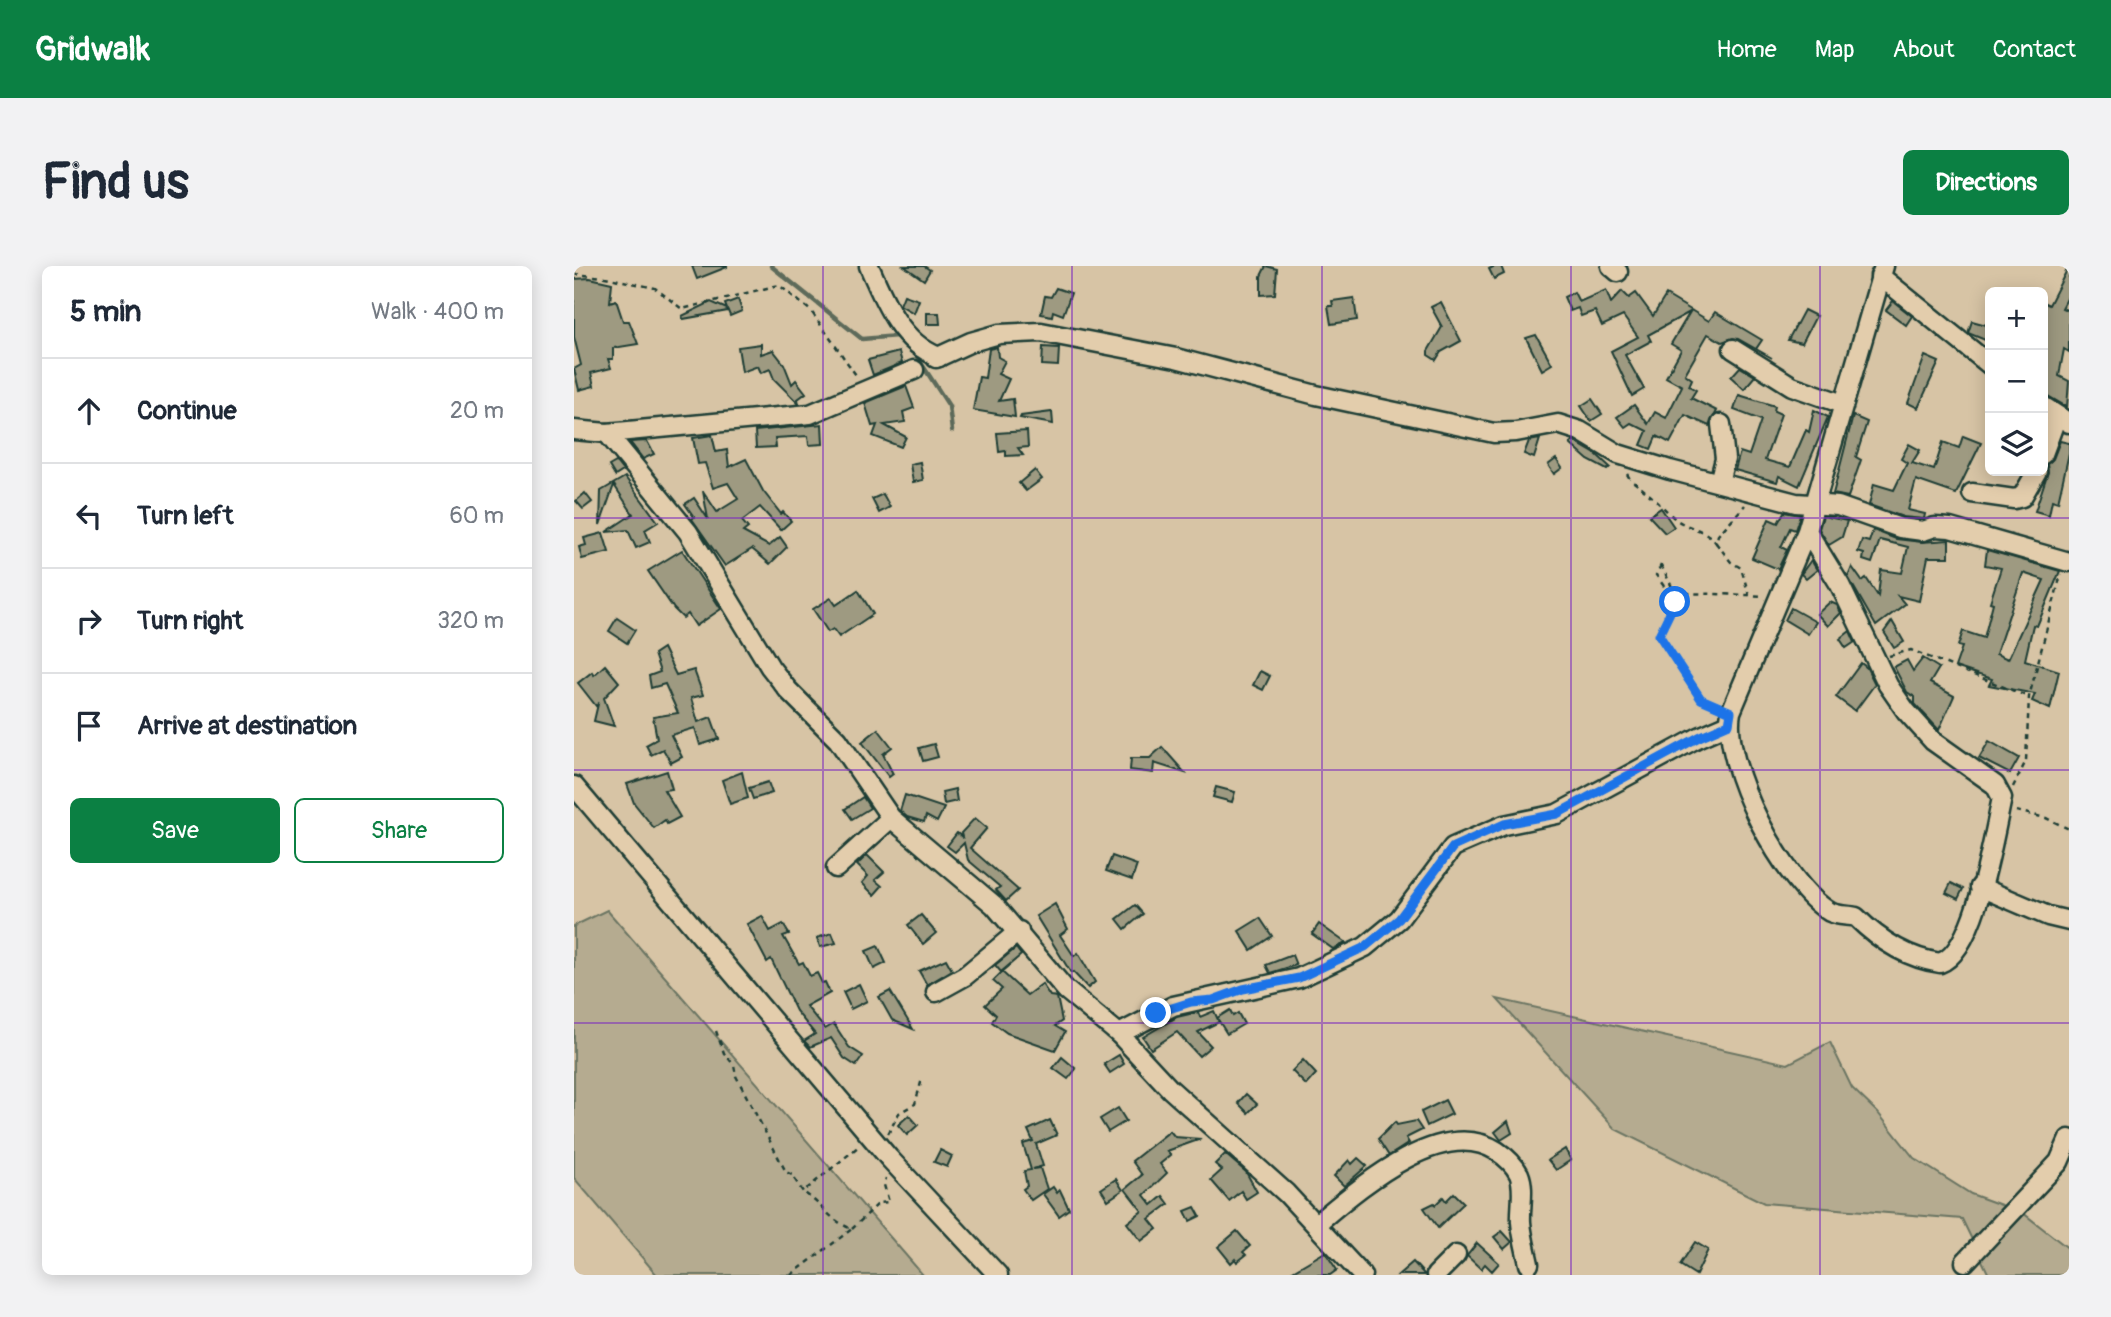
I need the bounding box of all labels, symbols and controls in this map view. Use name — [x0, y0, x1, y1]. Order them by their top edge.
text: Gridwalk — [35, 29, 150, 70]
text: Home — [1716, 35, 1777, 64]
text: Map — [1815, 35, 1855, 64]
text: About — [1893, 35, 1955, 64]
text: Contact — [1993, 35, 2076, 64]
button: Directions — [1903, 150, 2069, 215]
text: Find us — [42, 152, 189, 213]
map controls — [1985, 287, 2048, 476]
button: + — [1985, 287, 2048, 350]
text: 5 min — [70, 293, 141, 330]
text: Walk · 400 m — [371, 297, 504, 326]
button: − — [1985, 350, 2048, 413]
icon: ahead — [70, 392, 108, 430]
text: Continue — [137, 395, 237, 427]
text: 20 m — [450, 396, 504, 425]
button: layers — [1985, 413, 2048, 476]
icon: left — [70, 497, 108, 535]
text: Turn left — [137, 500, 233, 532]
text: 60 m — [449, 501, 504, 530]
route start — [1659, 586, 1690, 617]
icon: right — [70, 602, 108, 640]
text: Turn right — [137, 605, 243, 637]
text: 320 m — [437, 606, 504, 635]
icon: arrive — [70, 707, 108, 745]
text: Arrive at destination — [137, 710, 357, 742]
button: Save — [70, 798, 280, 863]
button: Share — [294, 798, 504, 863]
route end — [1140, 997, 1171, 1028]

